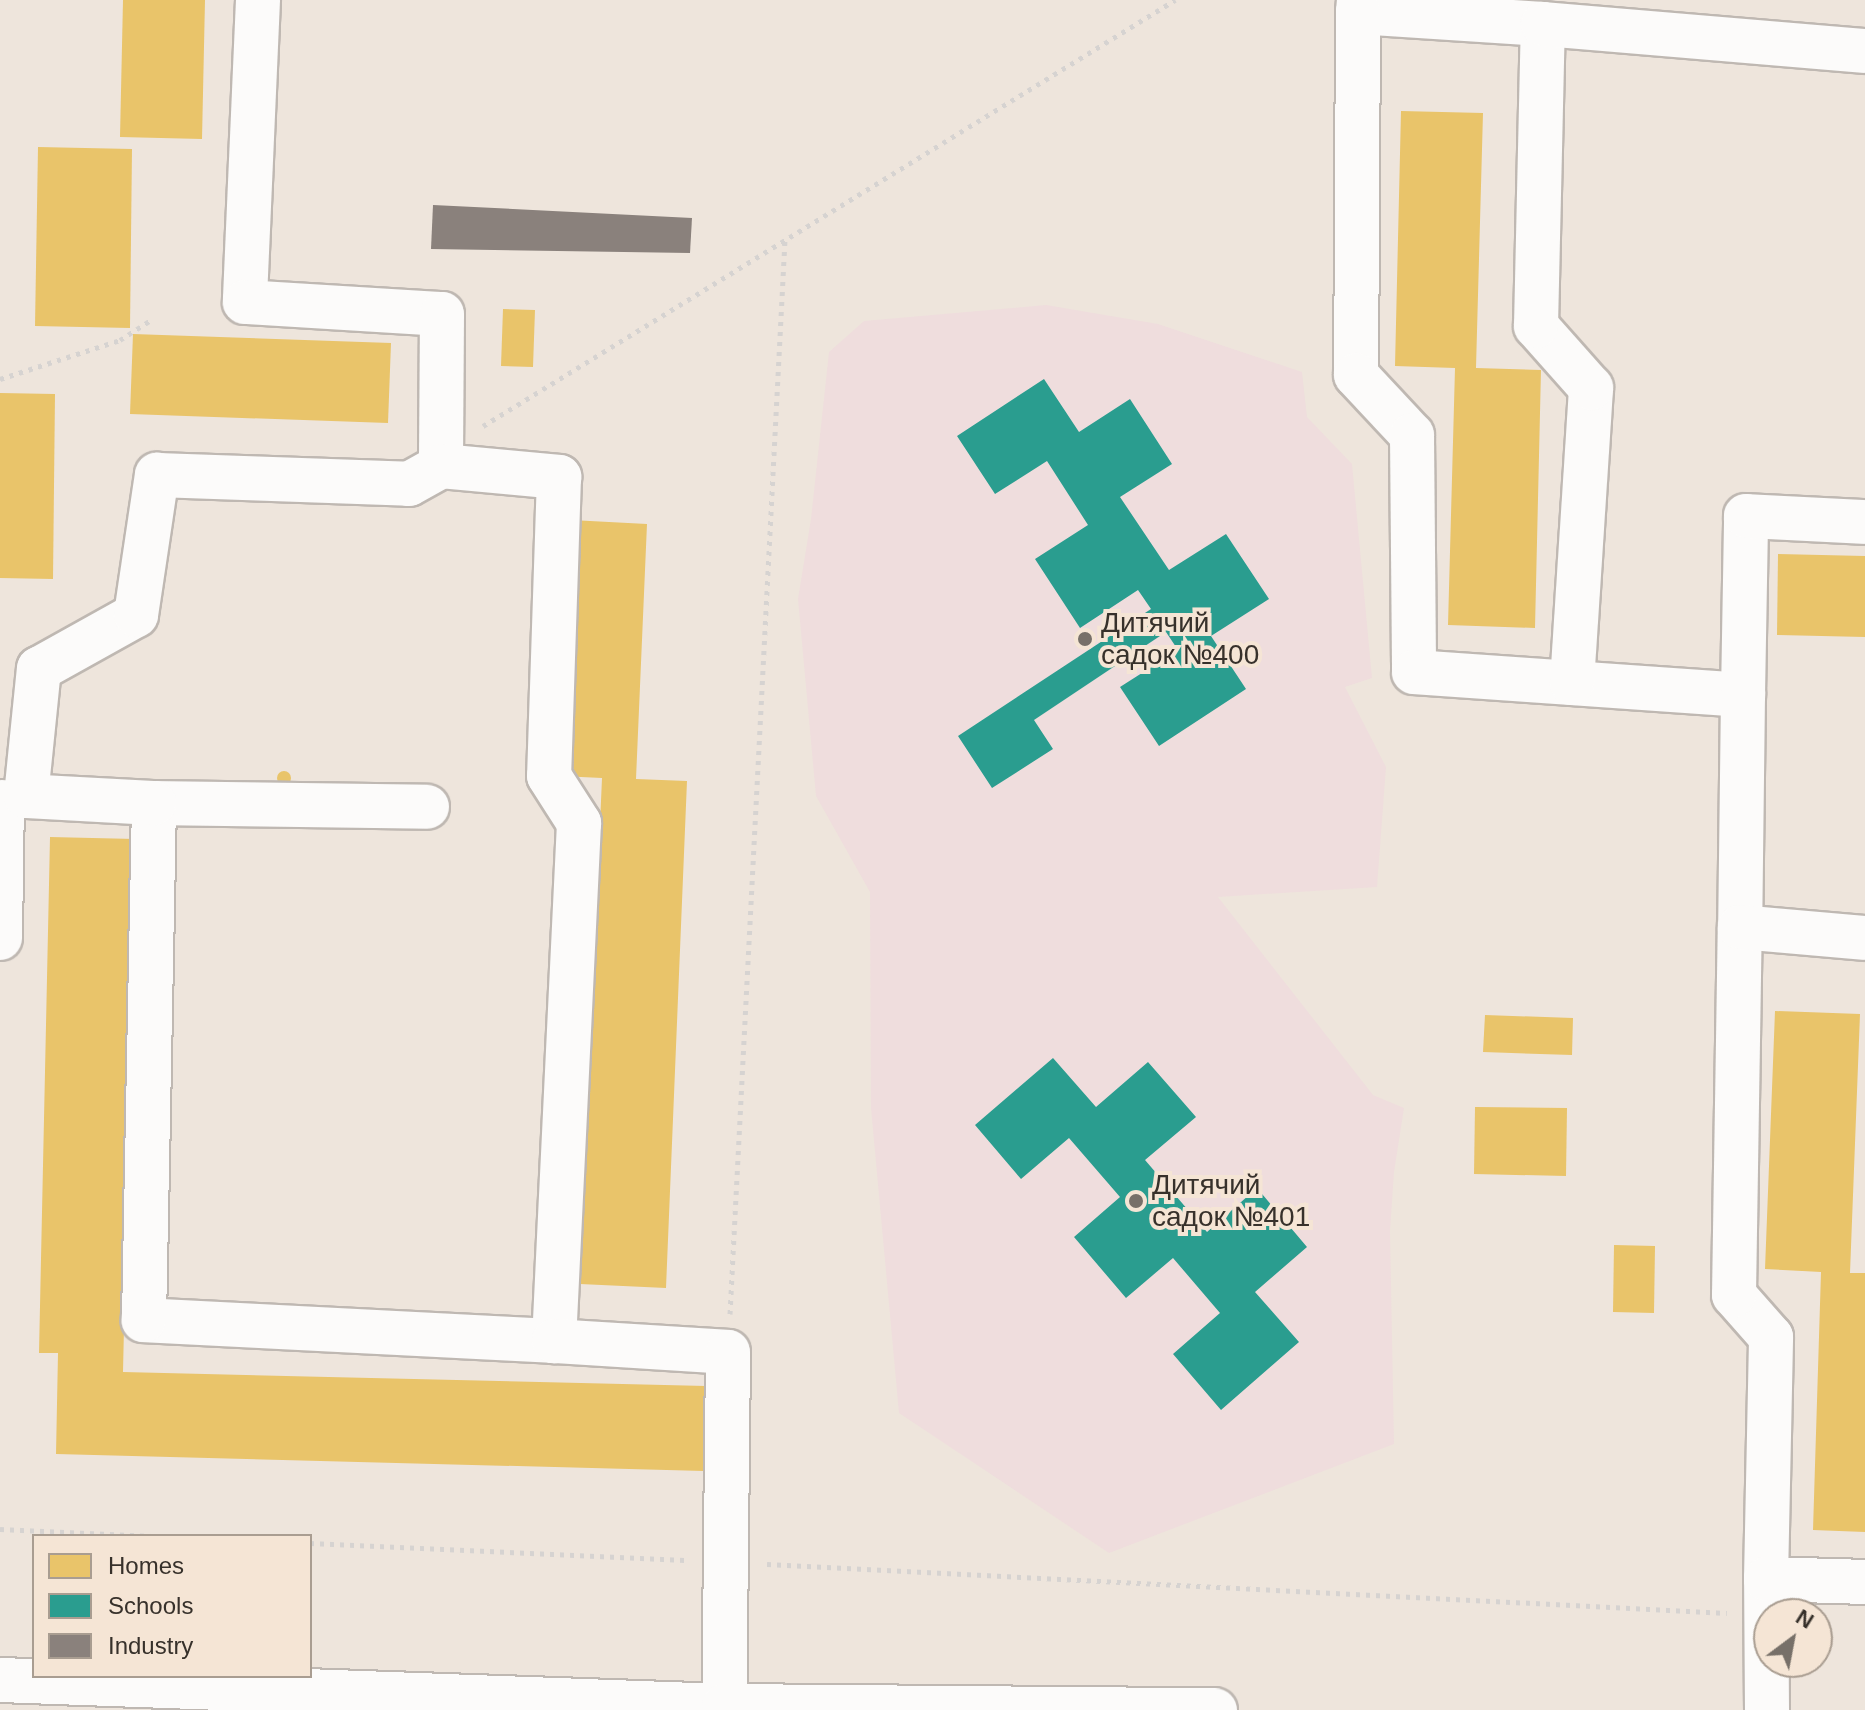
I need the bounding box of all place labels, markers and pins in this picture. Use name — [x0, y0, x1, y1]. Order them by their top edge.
place label: Дитячий садок №400 — [1101, 606, 1259, 672]
marker: Дитячий садок №400 — [1076, 630, 1094, 648]
place label: Дитячий садок №401 — [1152, 1168, 1310, 1234]
marker: Дитячий садок №401 — [1127, 1192, 1145, 1210]

